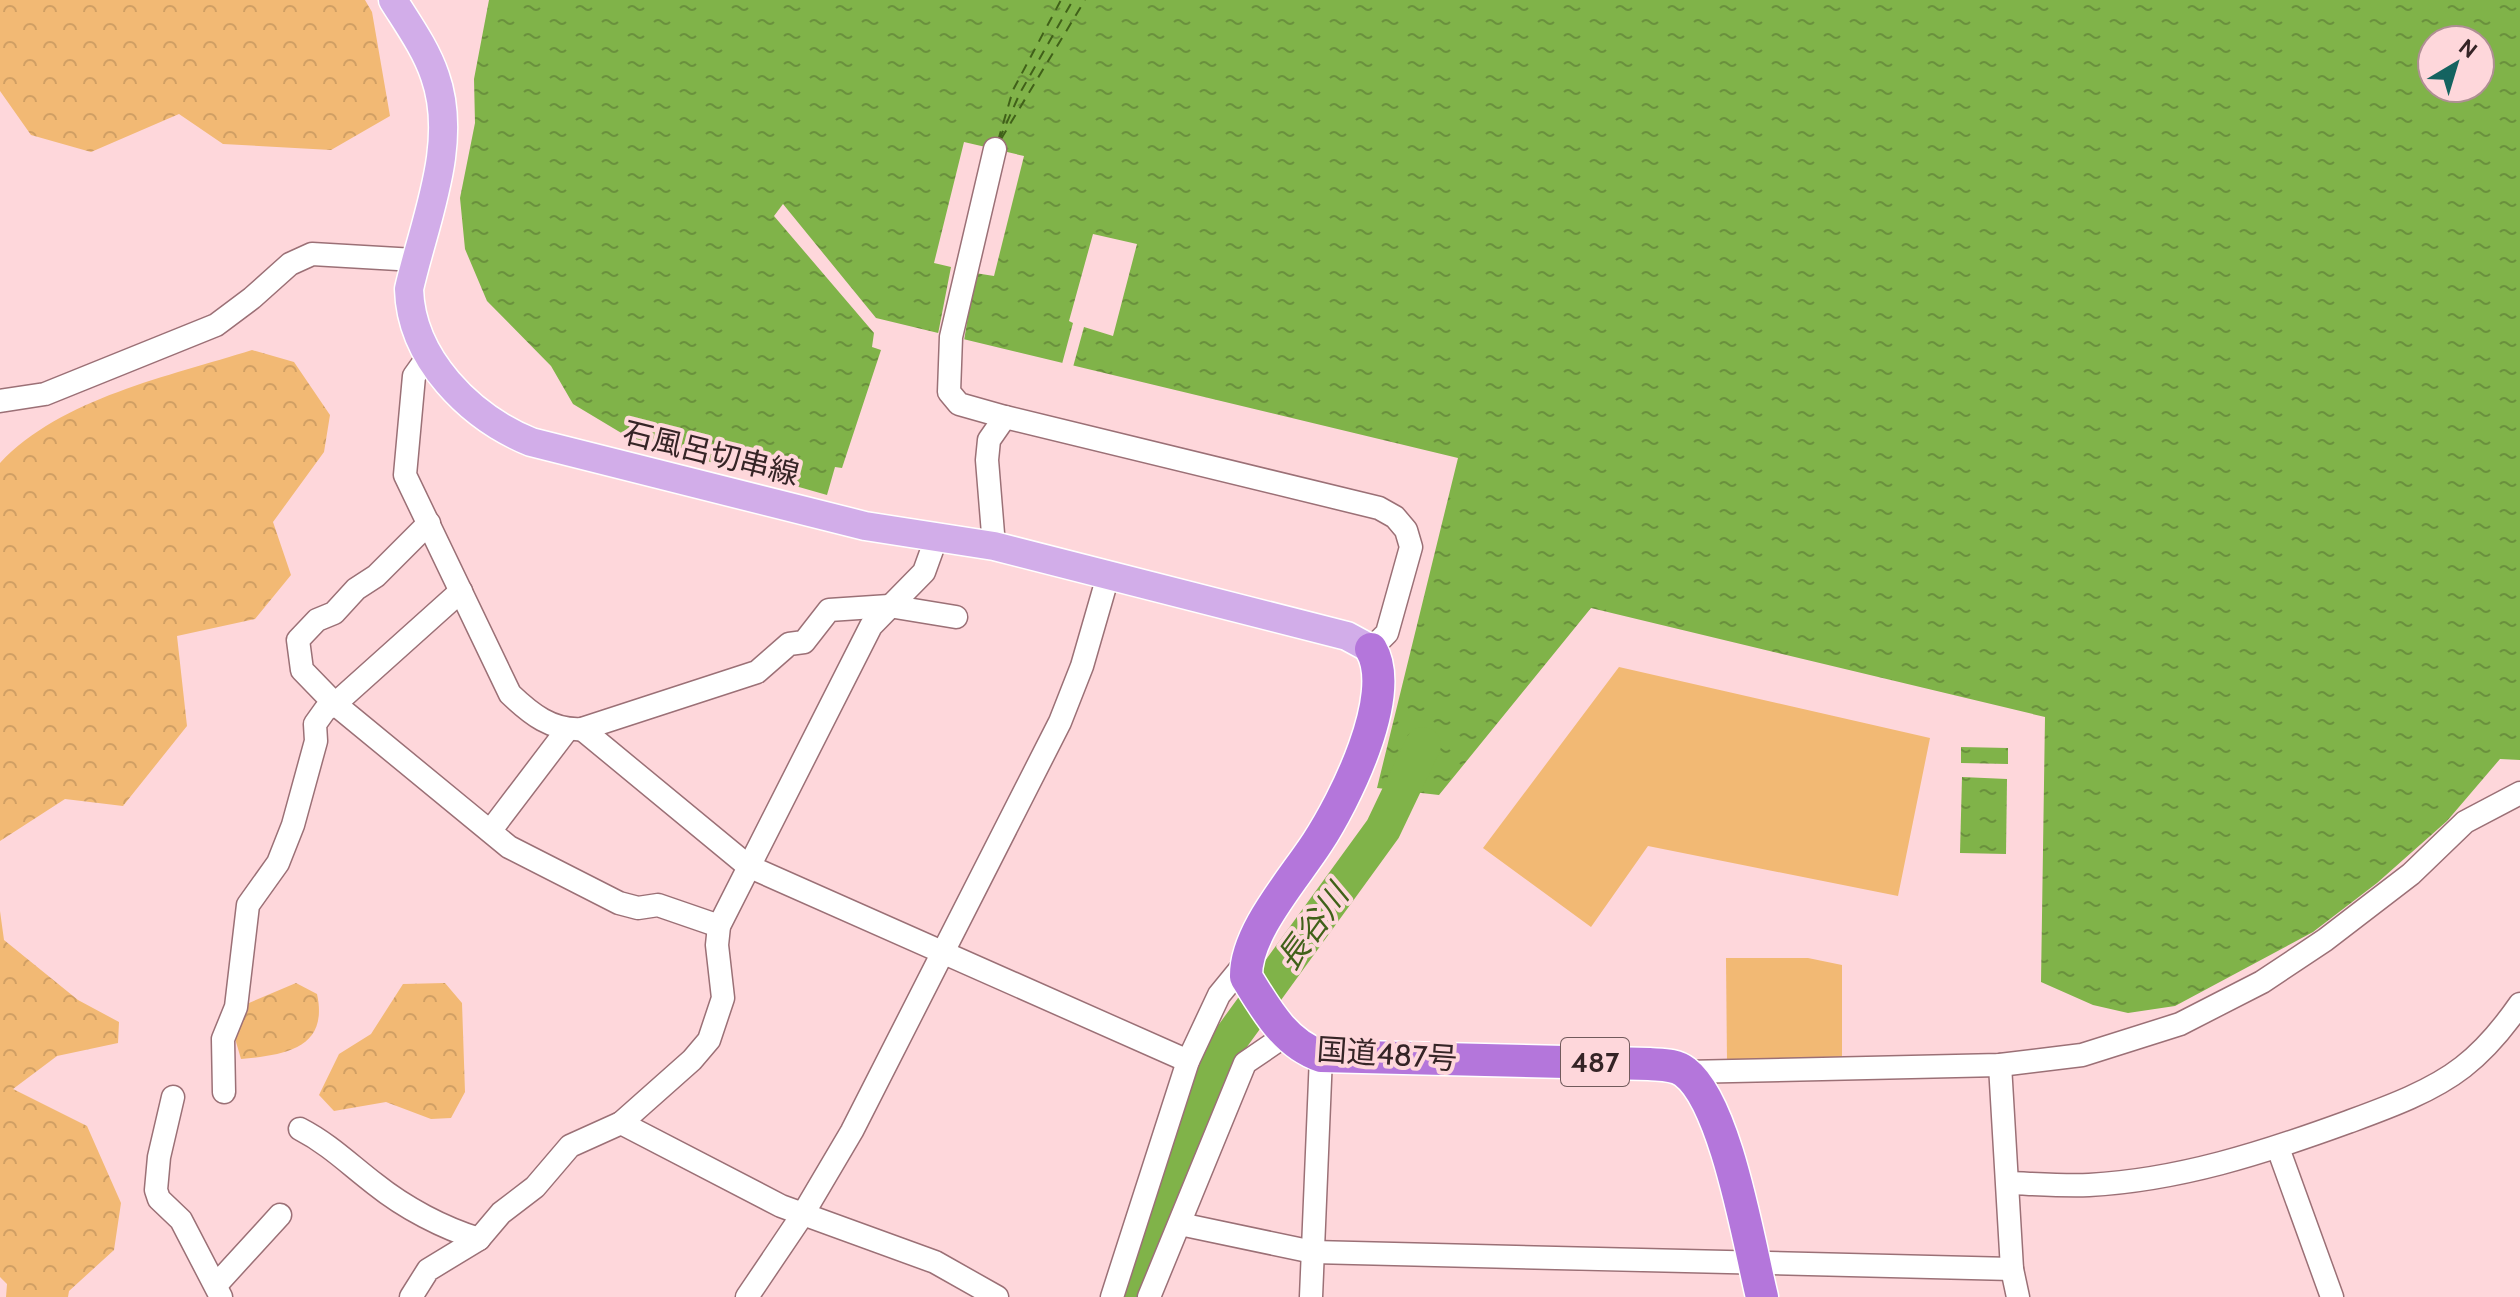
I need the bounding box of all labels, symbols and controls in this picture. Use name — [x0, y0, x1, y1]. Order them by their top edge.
north arrow — [2416, 24, 2496, 104]
text: N — [2454, 33, 2482, 64]
street label: 石風呂切串線 — [619, 413, 803, 493]
water label: 長谷川 — [1268, 874, 1358, 977]
street label: 国道487号 — [1316, 1031, 1458, 1077]
road number: 487 — [1561, 1038, 1629, 1086]

